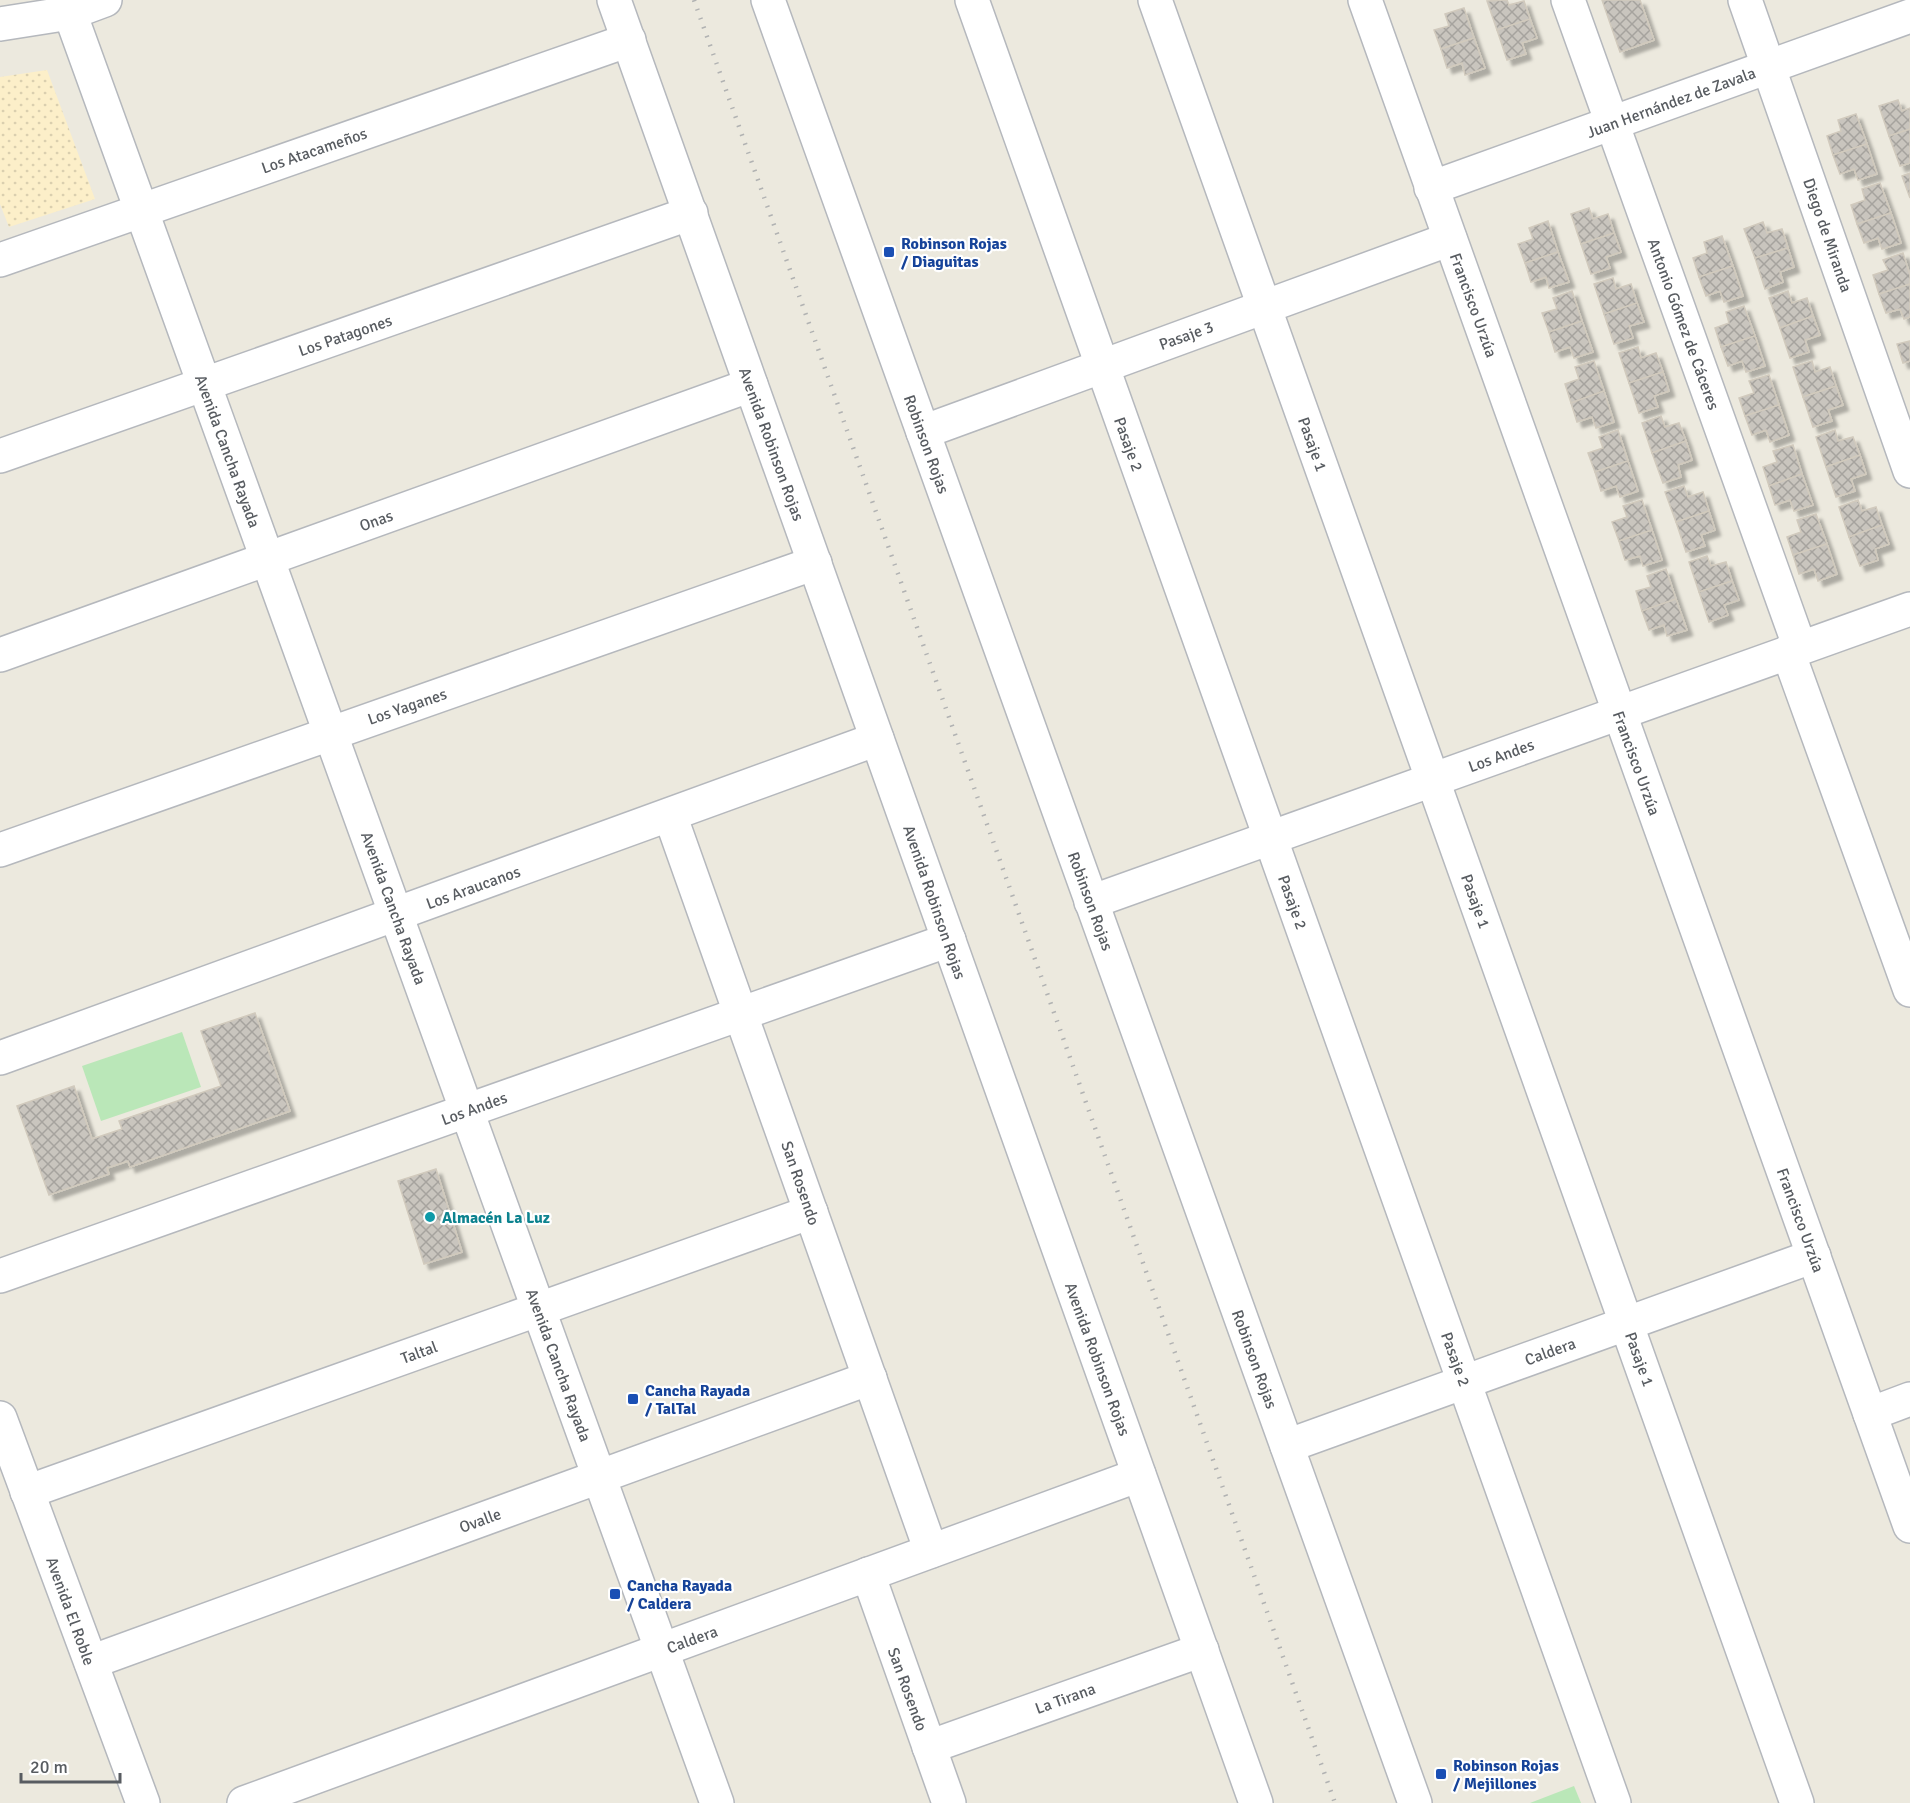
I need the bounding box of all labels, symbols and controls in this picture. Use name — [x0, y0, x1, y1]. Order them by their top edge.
street label: Juan Hernández de Zavala — [1584, 63, 1759, 143]
street label: Los Atacameños — [259, 124, 370, 178]
street label: Diego de Miranda — [1798, 176, 1856, 295]
place label: Robinson Rojas / Diaguitas — [901, 234, 1007, 272]
street label: Antonio Gómez de Cáceres — [1643, 236, 1723, 413]
marker: Robinson Rojas / Diaguitas — [882, 245, 896, 259]
street label: Francisco Urzúa — [1445, 250, 1501, 360]
street label: Los Patagones — [296, 311, 395, 361]
street label: Pasaje 3 — [1156, 317, 1216, 355]
street label: Avenida Robinson Rojas — [734, 365, 808, 524]
street label: Avenida Cancha Rayada — [190, 372, 264, 531]
street label: Robinson Rojas — [899, 392, 953, 497]
street label: Pasaje 2 — [1109, 414, 1147, 474]
street label: Pasaje 1 — [1293, 414, 1331, 474]
street label: Onas — [357, 506, 396, 536]
street label: Los Yaganes — [365, 684, 450, 730]
street label: Francisco Urzúa — [1608, 708, 1664, 818]
street label: Los Andes — [1466, 735, 1537, 777]
street label: Avenida Robinson Rojas — [898, 823, 970, 982]
street label: Avenida Cancha Rayada — [356, 829, 430, 988]
street label: Robinson Rojas — [1063, 849, 1117, 954]
street label: Los Araucanos — [423, 862, 523, 914]
street label: Pasaje 1 — [1456, 871, 1494, 931]
street label: Pasaje 2 — [1273, 872, 1311, 932]
street label: Los Andes — [439, 1088, 510, 1130]
street label: San Rosendo — [776, 1139, 824, 1228]
street label: Francisco Urzúa — [1772, 1165, 1828, 1275]
place label: Almacén La Luz — [442, 1208, 550, 1228]
marker: Almacén La Luz — [423, 1210, 437, 1224]
street label: Avenida Robinson Rojas — [1060, 1280, 1134, 1439]
street label: Avenida Cancha Rayada — [521, 1286, 595, 1445]
street label: Robinson Rojas — [1227, 1307, 1281, 1412]
street label: Pasaje 2 — [1436, 1329, 1474, 1389]
street label: Pasaje 1 — [1620, 1329, 1658, 1389]
street label: Caldera — [1522, 1334, 1578, 1370]
street label: Taltal — [398, 1337, 441, 1369]
place label: Cancha Rayada / TalTal — [645, 1381, 750, 1419]
marker: Cancha Rayada / TalTal — [626, 1392, 640, 1406]
street label: Ovalle — [457, 1504, 504, 1538]
street label: Avenida El Roble — [41, 1554, 99, 1668]
place label: Cancha Rayada / Caldera — [627, 1576, 732, 1614]
marker: Cancha Rayada / Caldera — [608, 1587, 622, 1601]
street label: Caldera — [664, 1622, 720, 1658]
street label: San Rosendo — [883, 1645, 931, 1734]
street label: La Tirana — [1032, 1679, 1098, 1719]
scale bar — [21, 1746, 120, 1784]
text: 20 m — [30, 1756, 68, 1778]
place label: Robinson Rojas / Mejillones — [1453, 1756, 1559, 1794]
marker: Robinson Rojas / Mejillones — [1434, 1767, 1448, 1781]

